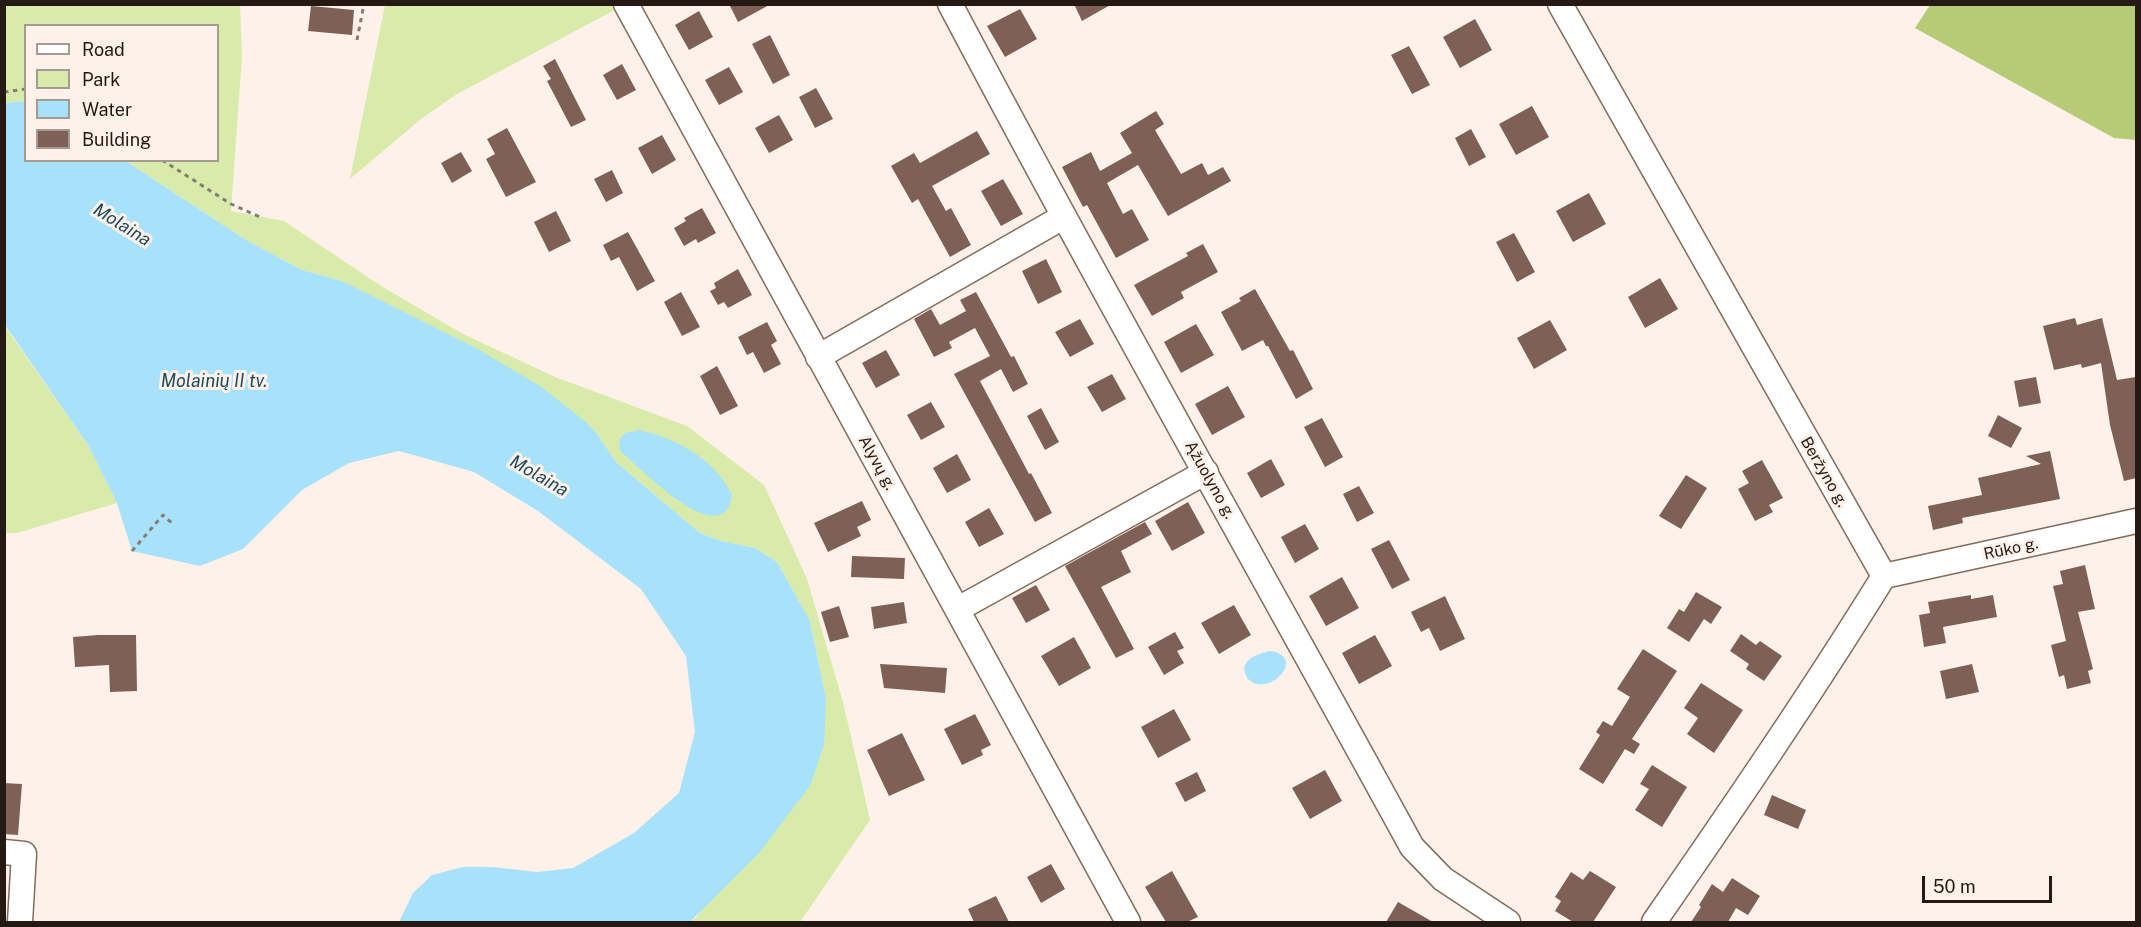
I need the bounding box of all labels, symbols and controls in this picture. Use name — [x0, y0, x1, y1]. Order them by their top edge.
legend — [24, 24, 219, 162]
text: Road — [82, 39, 125, 60]
text: Park — [82, 69, 120, 90]
text: Water — [82, 99, 132, 120]
text: Building — [82, 129, 151, 150]
water label: Molaina — [89, 199, 155, 251]
water label: Molainių II tv. — [161, 370, 267, 392]
street label: Alyvų g. — [854, 432, 900, 494]
street label: Beržyno g. — [1796, 433, 1852, 511]
street label: Ąžuolyno g. — [1181, 438, 1239, 522]
water label: Molaina — [506, 451, 572, 501]
street label: Rūko g. — [1982, 534, 2040, 564]
scale bar — [1925, 864, 2056, 902]
text: 50 m — [1933, 876, 1976, 897]

